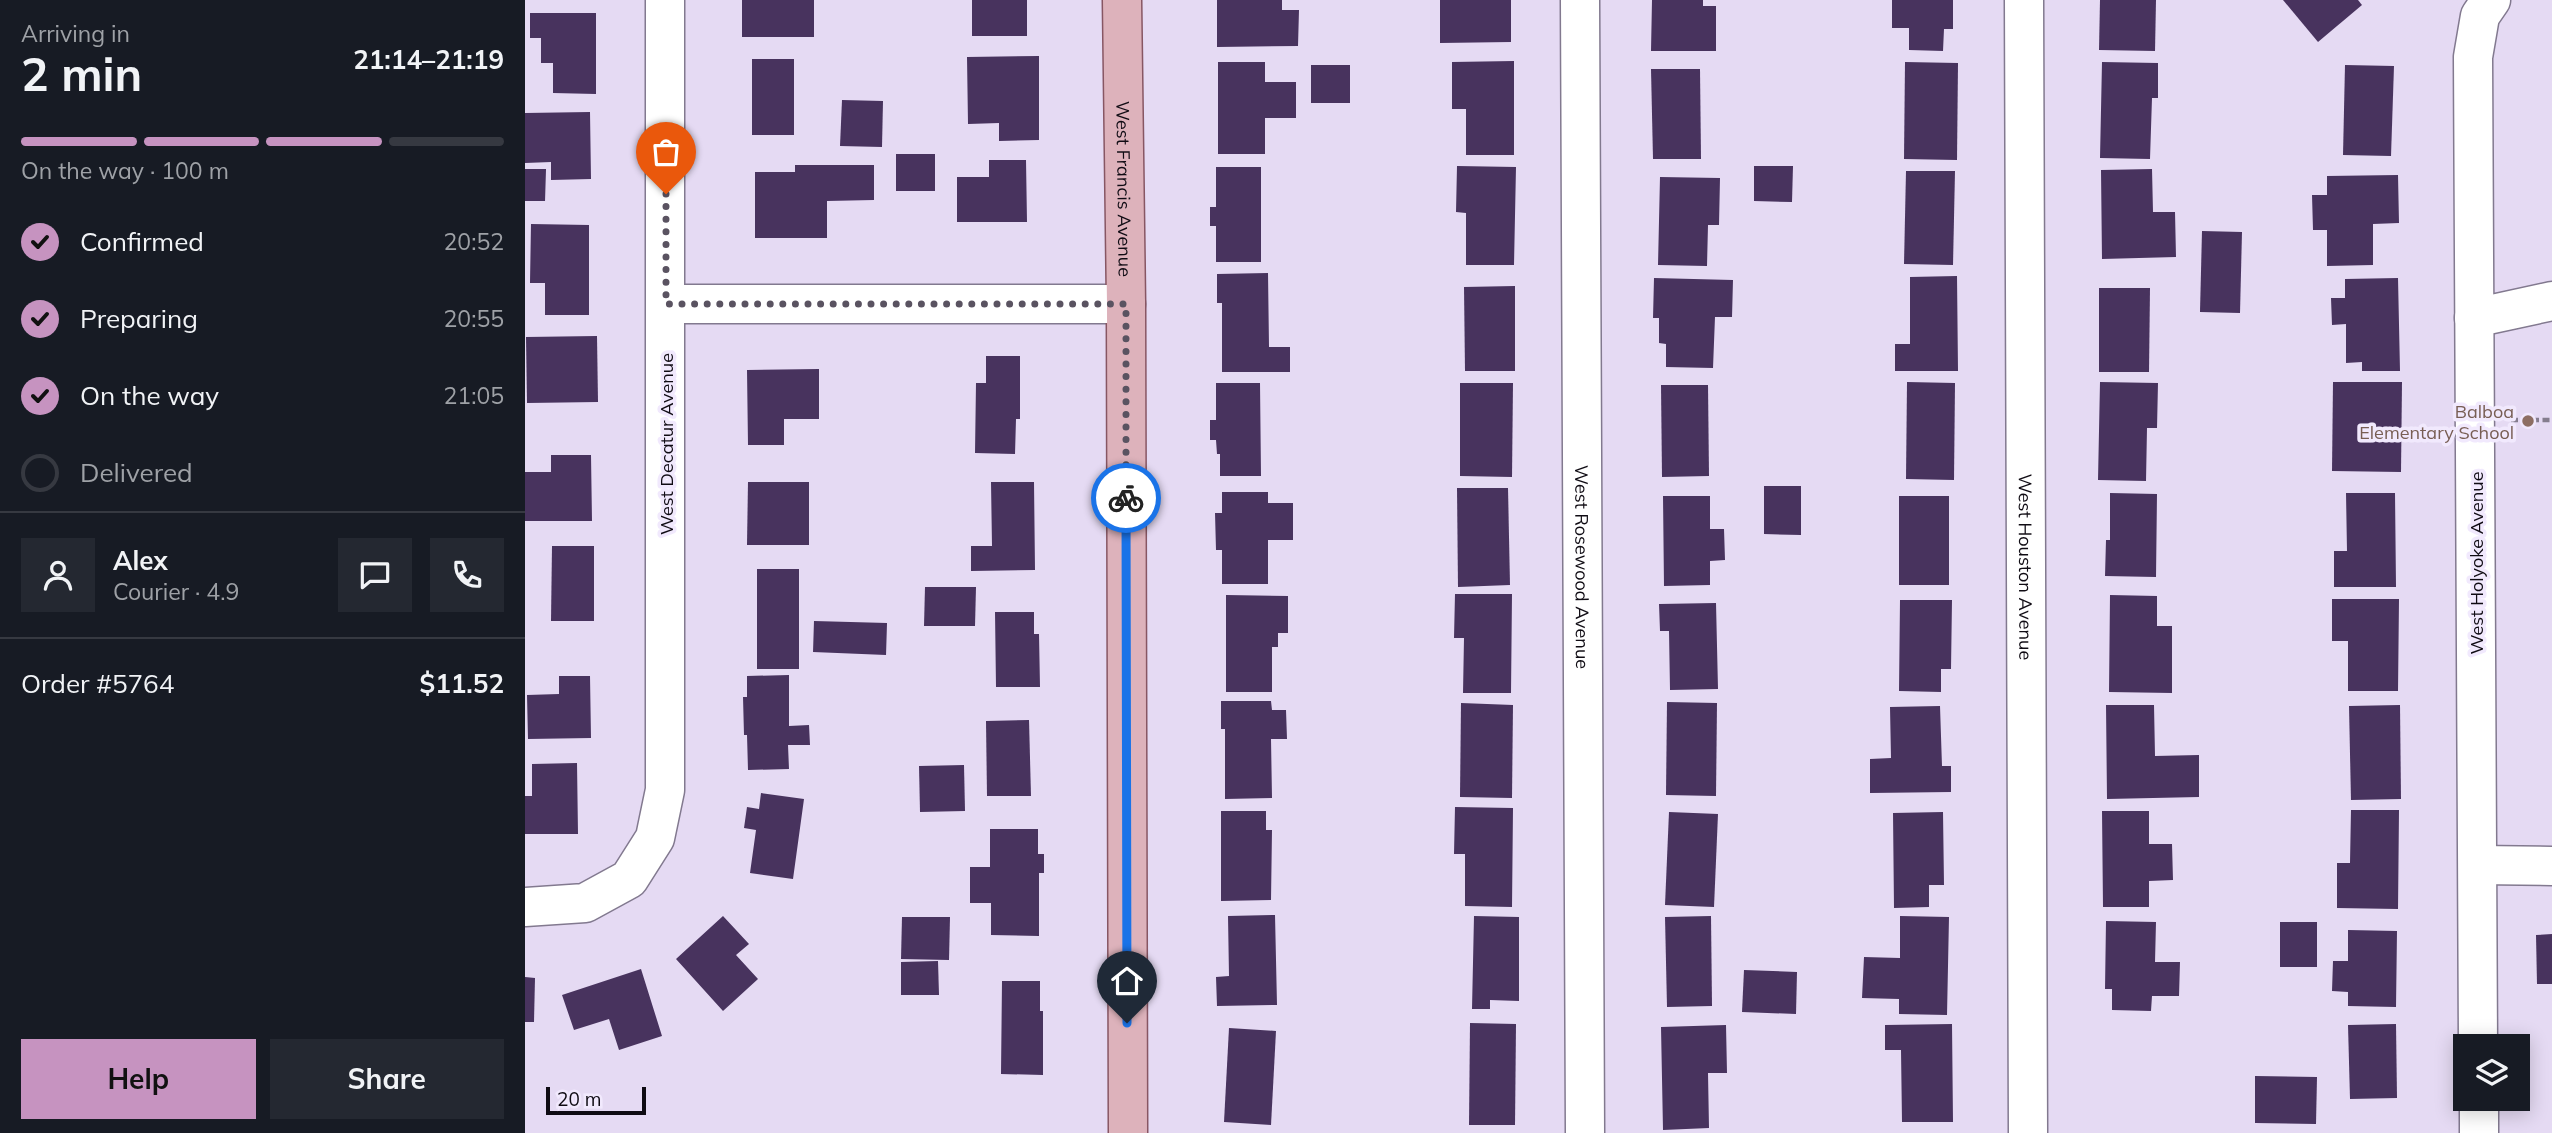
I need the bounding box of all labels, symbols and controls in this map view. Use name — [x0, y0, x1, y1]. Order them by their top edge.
text: Arriving in — [21, 19, 130, 48]
text: 21:14–21:19 — [353, 43, 504, 76]
text: 2 min — [21, 45, 142, 103]
street label: West Francis Avenue — [1112, 101, 1137, 277]
pin — [636, 122, 696, 194]
icon: bag — [647, 133, 685, 171]
text: On the way · 100 m — [21, 156, 229, 185]
icon: check — [21, 223, 59, 261]
text: Confirmed — [80, 225, 204, 258]
text: 20:52 — [444, 227, 504, 256]
icon: check — [21, 300, 59, 338]
text: Preparing — [80, 302, 198, 335]
text: 20:55 — [444, 304, 504, 333]
street label: West Decatur Avenue — [655, 353, 678, 535]
icon: check — [21, 377, 59, 415]
text: On the way — [80, 379, 219, 412]
text: 21:05 — [444, 381, 504, 410]
place label: Balboa Elementary School — [2359, 400, 2514, 444]
marker: Balboa Elementary School — [2520, 413, 2536, 429]
text: Delivered — [80, 456, 193, 489]
courier — [1091, 463, 1161, 533]
street label: West Rosewood Avenue — [1571, 465, 1594, 669]
street label: West Holyoke Avenue — [2465, 472, 2488, 654]
street label: West Houston Avenue — [2014, 474, 2038, 660]
icon: bike — [1107, 479, 1145, 517]
button: person — [21, 538, 95, 612]
button: chat — [338, 538, 412, 612]
button: phone — [430, 538, 504, 612]
text: Alex — [113, 544, 168, 577]
text: Courier · 4.9 — [113, 577, 239, 606]
text: Order #5764 — [21, 667, 174, 700]
text: $11.52 — [420, 667, 504, 700]
pin — [1097, 951, 1157, 1023]
icon: home — [1108, 962, 1146, 1000]
map controls — [2453, 1034, 2530, 1111]
button: layers — [2453, 1034, 2530, 1111]
button: Help — [21, 1039, 256, 1119]
button: Share — [270, 1039, 504, 1119]
scale bar — [546, 1084, 646, 1116]
text: 20 m — [557, 1087, 601, 1111]

